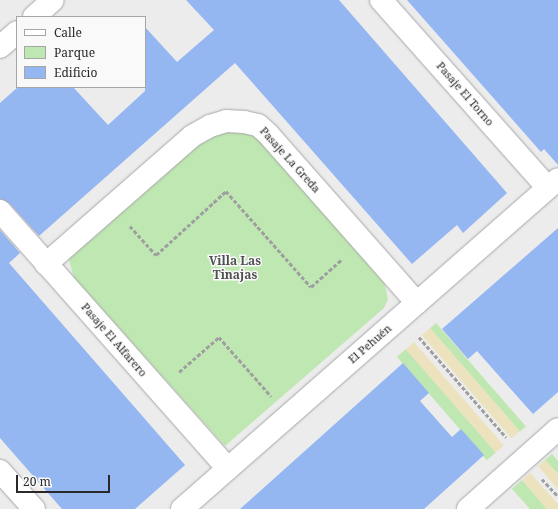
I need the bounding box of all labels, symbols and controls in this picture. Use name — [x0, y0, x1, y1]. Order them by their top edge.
legend — [16, 16, 146, 88]
text: Calle — [54, 24, 82, 41]
text: Parque — [54, 44, 95, 61]
street label: Pasaje El Torno — [434, 59, 496, 129]
text: Edificio — [54, 64, 97, 81]
street label: Pasaje La Greda — [257, 124, 323, 196]
district label: Villa Las Tinajas — [209, 254, 261, 282]
street label: Pasaje El Alfarero — [78, 301, 150, 379]
street label: El Pehuén — [346, 322, 394, 366]
scale bar — [18, 467, 112, 493]
text: 20 m — [23, 473, 51, 490]

